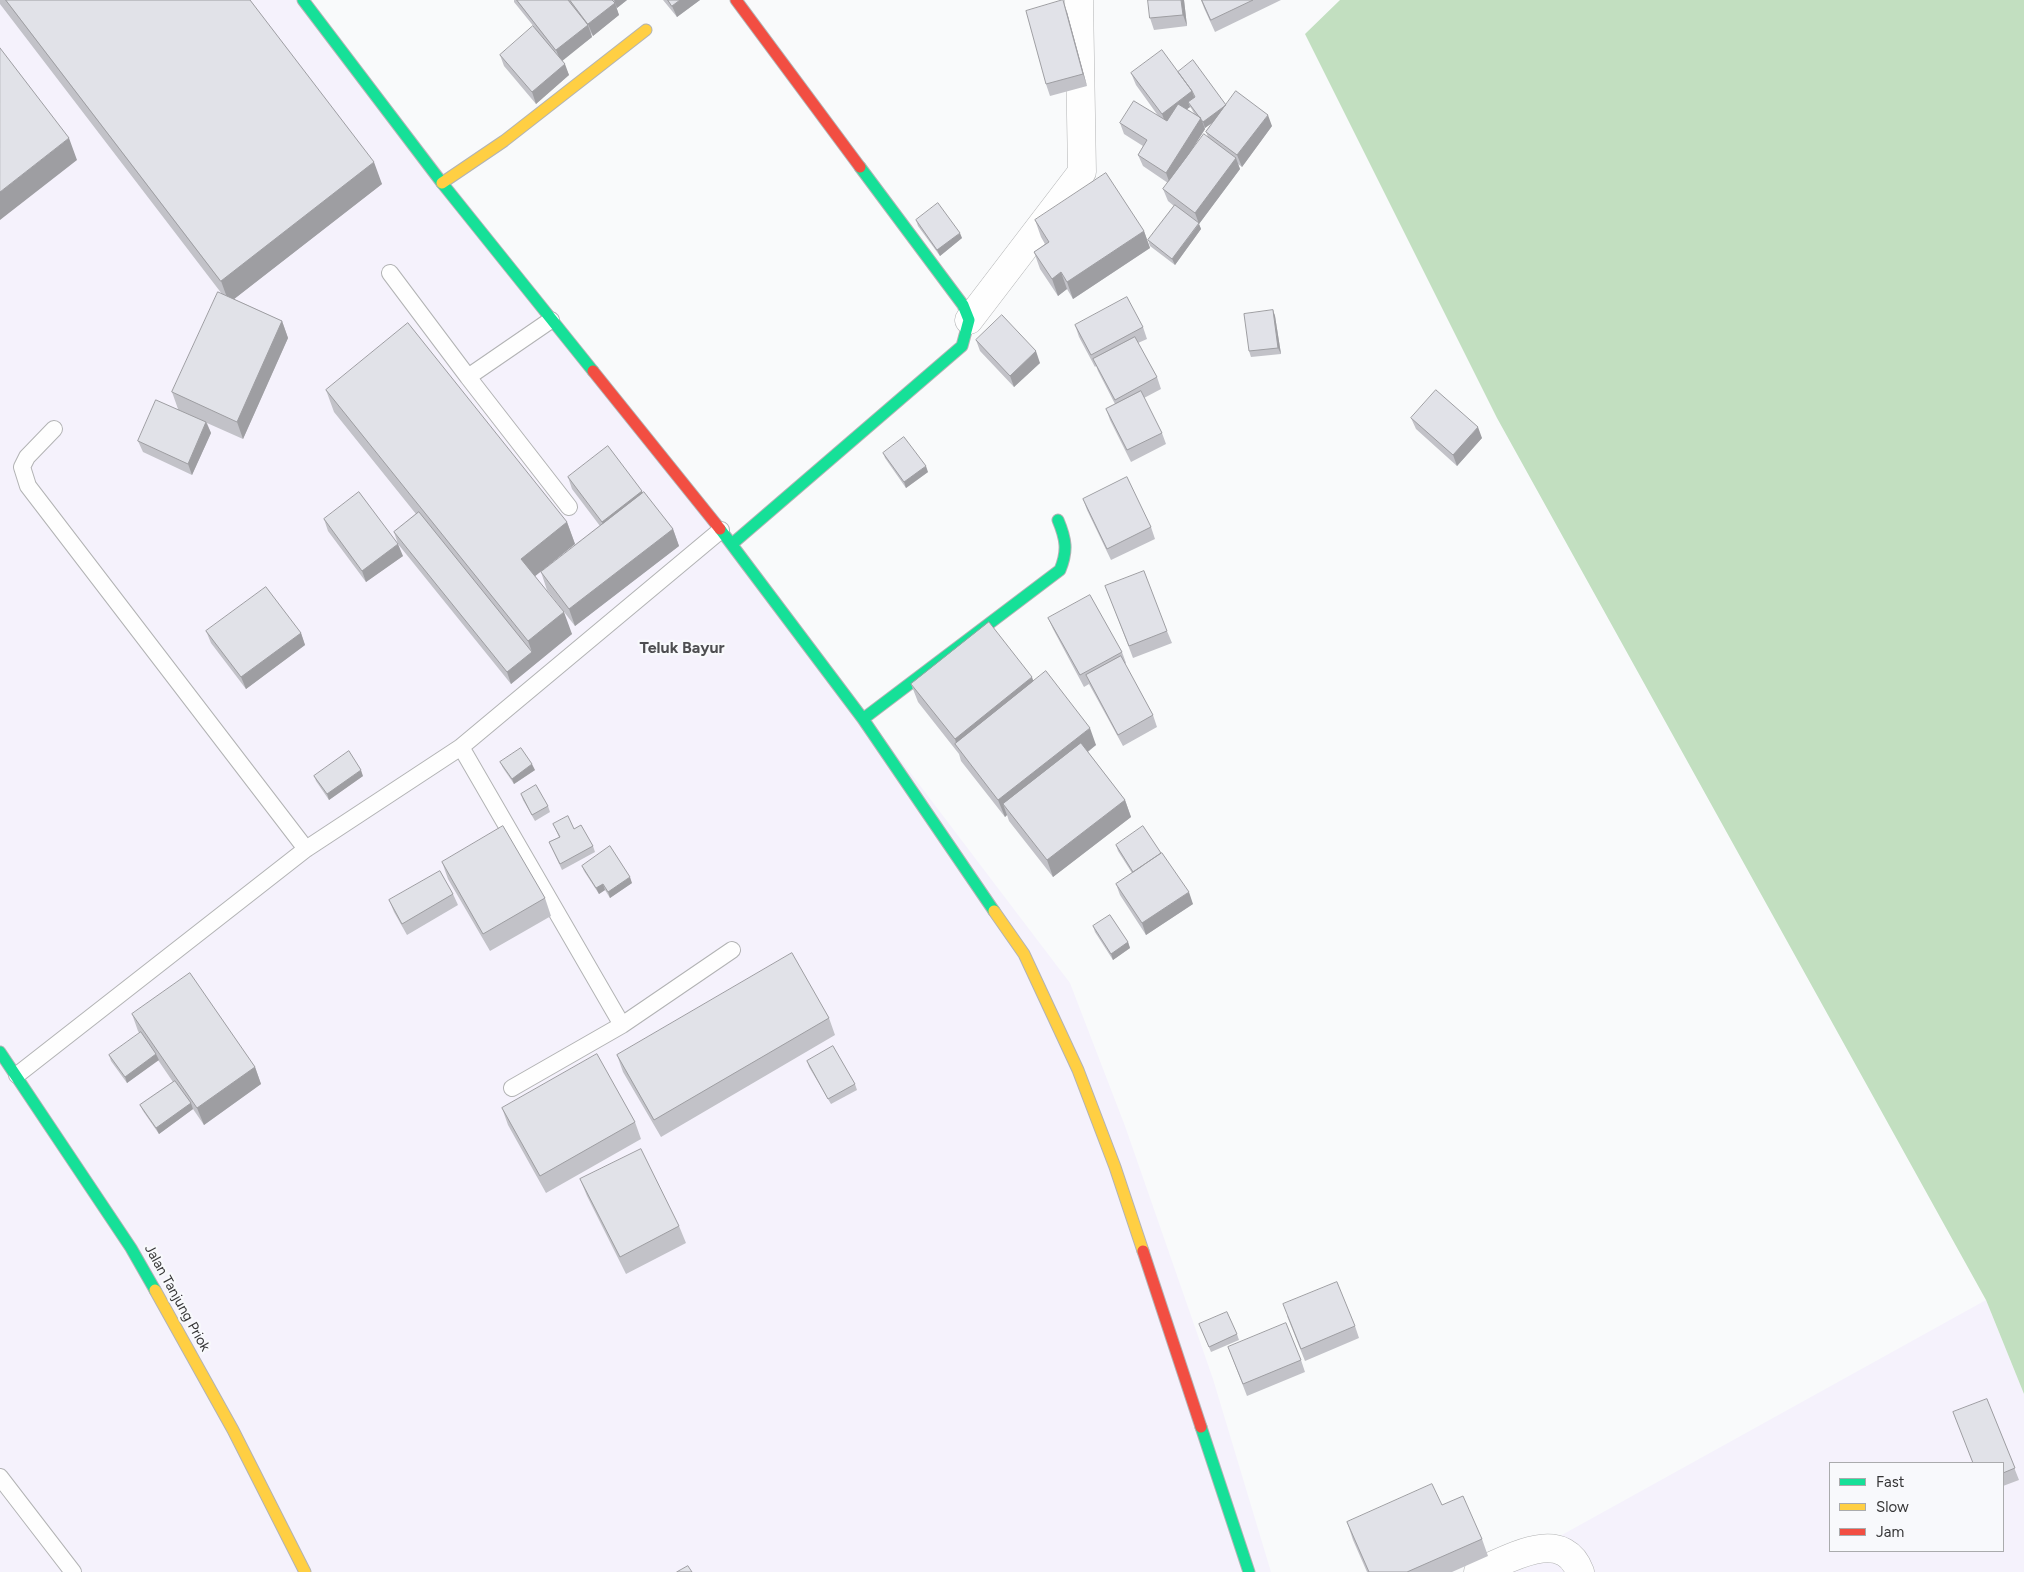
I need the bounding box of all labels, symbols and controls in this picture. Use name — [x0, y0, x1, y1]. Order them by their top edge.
district label: Teluk Bayur — [639, 638, 725, 658]
street label: Jalan Tanjung Priok — [141, 1242, 213, 1354]
legend — [1829, 1462, 2004, 1552]
text: Fast — [1876, 1473, 1904, 1491]
text: Slow — [1876, 1498, 1909, 1516]
text: Jam — [1876, 1523, 1904, 1541]

